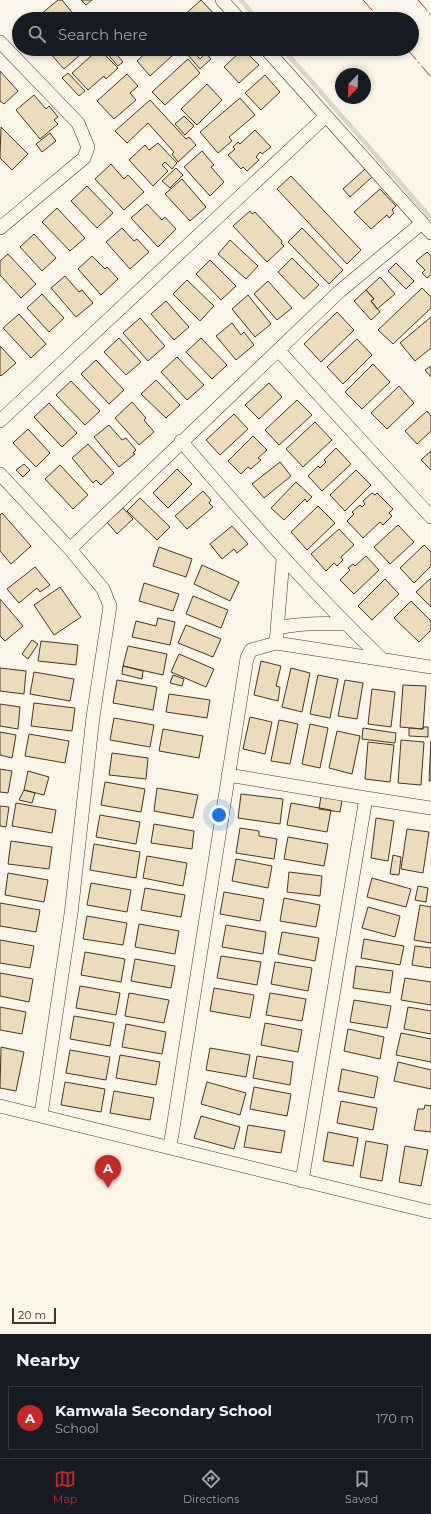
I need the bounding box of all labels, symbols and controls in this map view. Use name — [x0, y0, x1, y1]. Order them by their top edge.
search box — [12, 12, 419, 56]
icon: search — [26, 23, 48, 45]
text: Search here — [58, 25, 147, 44]
north arrow — [335, 68, 371, 104]
your location — [209, 805, 229, 825]
pin: A — [95, 1155, 121, 1188]
scale bar — [12, 1306, 56, 1325]
text: 20 m — [18, 1308, 46, 1322]
text: Nearby — [16, 1350, 80, 1370]
text: Kamwala Secondary School — [55, 1401, 272, 1420]
text: A — [25, 1410, 35, 1426]
text: 170 m — [376, 1410, 414, 1426]
text: School — [55, 1420, 99, 1436]
tab: Map — [53, 1468, 77, 1506]
tab: Directions — [183, 1468, 239, 1506]
tab: Saved — [345, 1468, 378, 1506]

